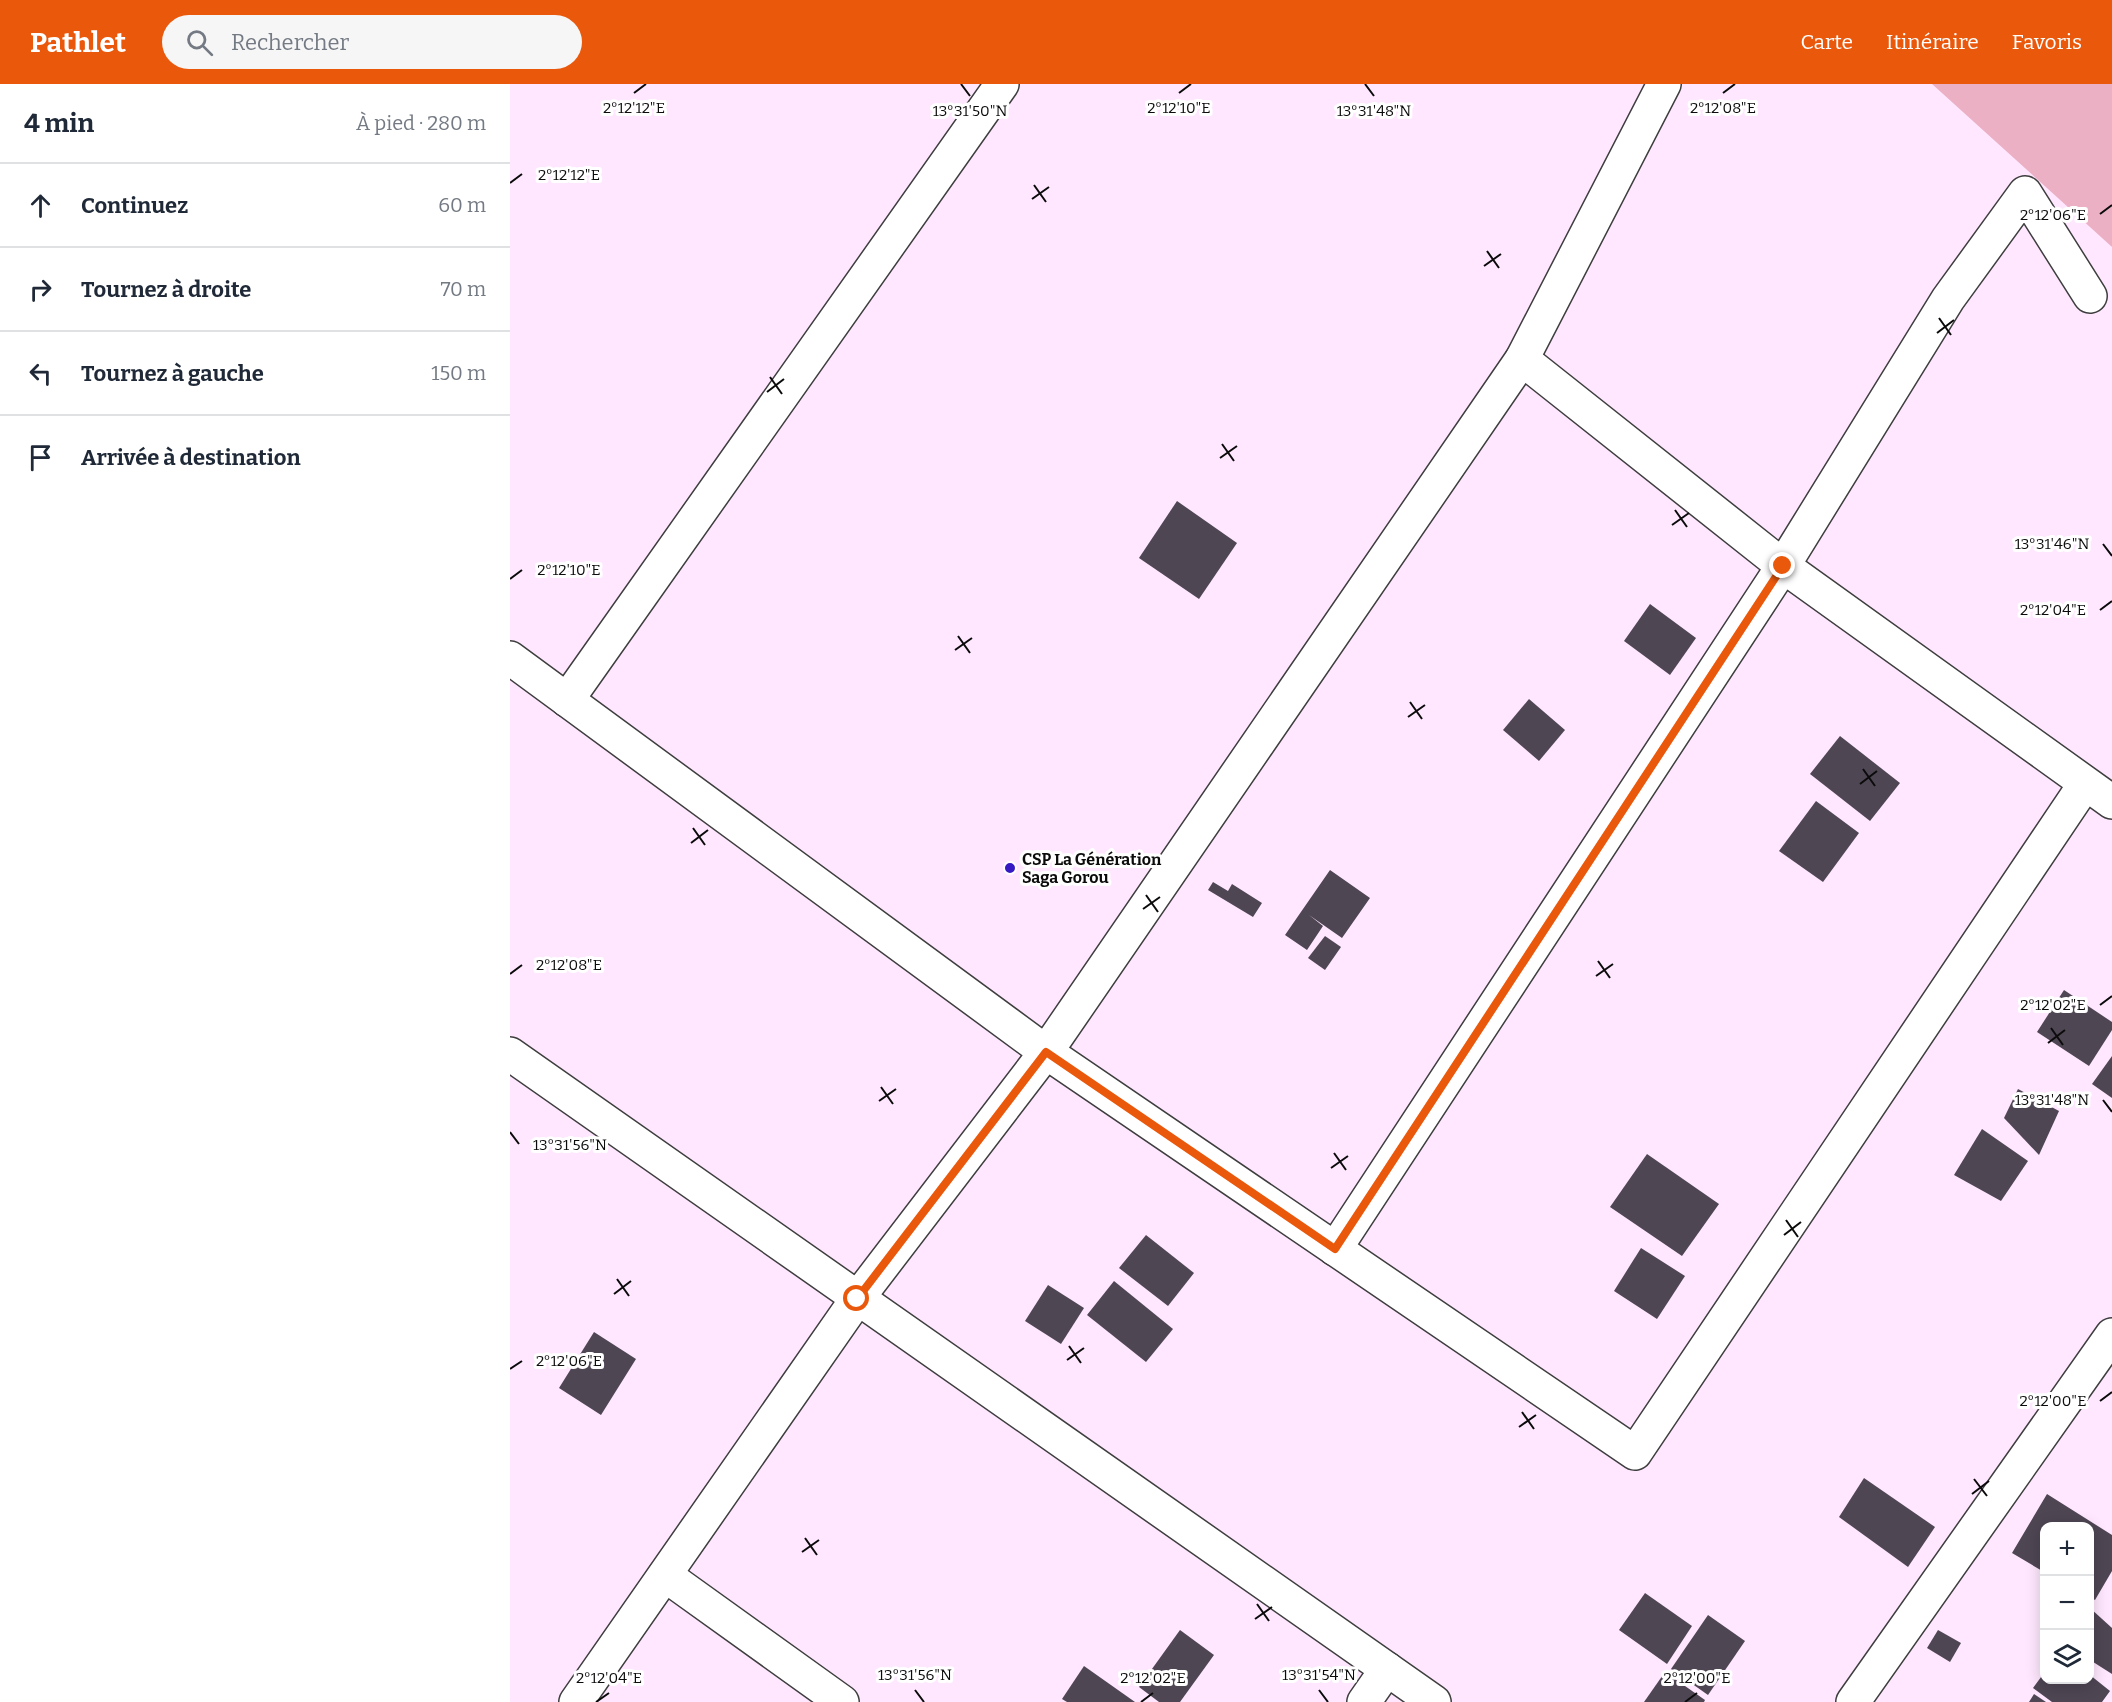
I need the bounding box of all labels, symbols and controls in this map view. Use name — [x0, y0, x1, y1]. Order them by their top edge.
search box — [162, 15, 582, 69]
text: Pathlet — [30, 26, 126, 59]
icon: search — [183, 26, 216, 59]
text: Rechercher — [231, 29, 349, 56]
text: Carte — [1800, 29, 1853, 55]
text: Itinéraire — [1886, 29, 1979, 55]
text: Favoris — [2012, 29, 2082, 55]
text: 2°12'12"E — [603, 99, 665, 117]
text: 2°12'10"E — [1147, 99, 1211, 117]
text: 2°12'08"E — [1690, 99, 1756, 117]
text: 13°31'50"N — [933, 102, 1007, 120]
text: 13°31'48"N — [1337, 102, 1411, 120]
text: 4 min — [24, 108, 94, 139]
text: À pied · 280 m — [356, 111, 486, 135]
text: 2°12'12"E — [538, 166, 600, 184]
icon: ahead — [24, 189, 57, 222]
text: Continuez — [81, 192, 188, 219]
text: 60 m — [438, 193, 486, 217]
text: 2°12'06"E — [2020, 206, 2086, 224]
icon: right — [24, 273, 57, 306]
text: Tournez à droite — [81, 276, 251, 303]
text: 70 m — [440, 277, 486, 301]
icon: left — [24, 357, 57, 390]
text: Tournez à gauche — [81, 360, 264, 387]
text: 150 m — [431, 361, 486, 385]
icon: arrive — [24, 441, 57, 474]
text: Arrivée à destination — [81, 444, 301, 471]
text: 13°31'46"N — [2015, 535, 2089, 553]
route end — [1769, 552, 1795, 578]
text: 2°12'10"E — [537, 561, 601, 579]
text: 2°12'04"E — [2020, 601, 2086, 619]
place label: CSP La Génération Saga Gorou — [1022, 850, 1162, 887]
marker: CSP La Génération Saga Gorou — [1003, 861, 1017, 875]
text: 2°12'08"E — [536, 956, 602, 974]
text: 2°12'02"E — [2020, 996, 2086, 1014]
text: 13°31'48"N — [2015, 1091, 2089, 1109]
text: 13°31'56"N — [533, 1136, 607, 1154]
route start — [843, 1285, 869, 1311]
text: 2°12'06"E — [536, 1352, 602, 1370]
text: 2°12'00"E — [2020, 1392, 2086, 1410]
map controls — [2040, 1522, 2094, 1684]
button: + — [2040, 1522, 2094, 1576]
button: − — [2040, 1576, 2094, 1630]
button: layers — [2040, 1630, 2094, 1684]
text: 13°31'56"N — [878, 1666, 952, 1684]
text: 13°31'54"N — [1282, 1666, 1356, 1684]
text: 2°12'04"E — [576, 1669, 642, 1687]
text: 2°12'02"E — [1120, 1669, 1186, 1687]
text: 2°12'00"E — [1664, 1669, 1730, 1687]

